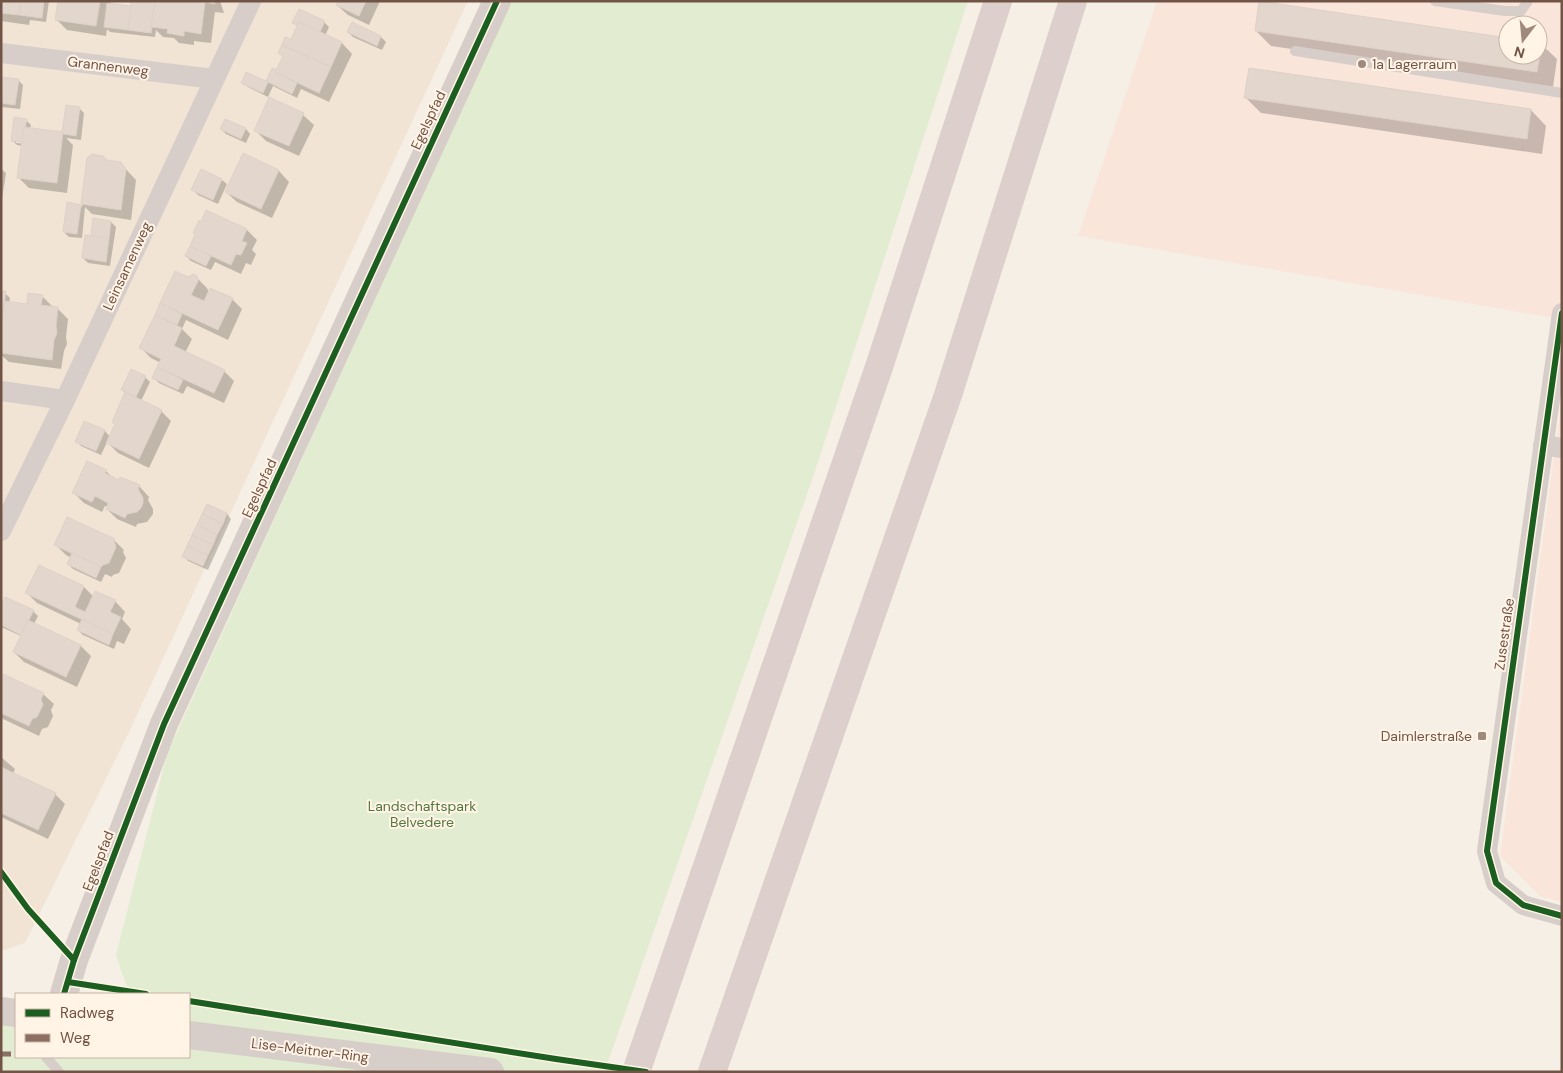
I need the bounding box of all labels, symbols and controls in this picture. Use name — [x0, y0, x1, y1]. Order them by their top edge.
north arrow — [1498, 15, 1548, 65]
text: N — [1512, 42, 1527, 63]
street label: Grannenweg — [66, 52, 150, 80]
place label: 1a Lagerraum — [1372, 55, 1457, 73]
marker: 1a Lagerraum — [1356, 58, 1368, 70]
street label: Egelspfad — [406, 88, 450, 152]
street label: Leinsamenweg — [99, 219, 155, 313]
street label: Egelspfad — [237, 456, 281, 520]
street label: Zusestraße — [1490, 597, 1518, 671]
place label: Daimlerstraße — [1381, 727, 1472, 745]
marker: Daimlerstraße — [1476, 730, 1488, 742]
park label: Landschaftspark Belvedere — [368, 797, 476, 831]
street label: Egelspfad — [78, 828, 118, 894]
legend — [15, 993, 190, 1058]
text: Radweg — [60, 1003, 114, 1023]
text: Weg — [60, 1028, 91, 1048]
street label: Lise-Meitner-Ring — [250, 1034, 370, 1066]

